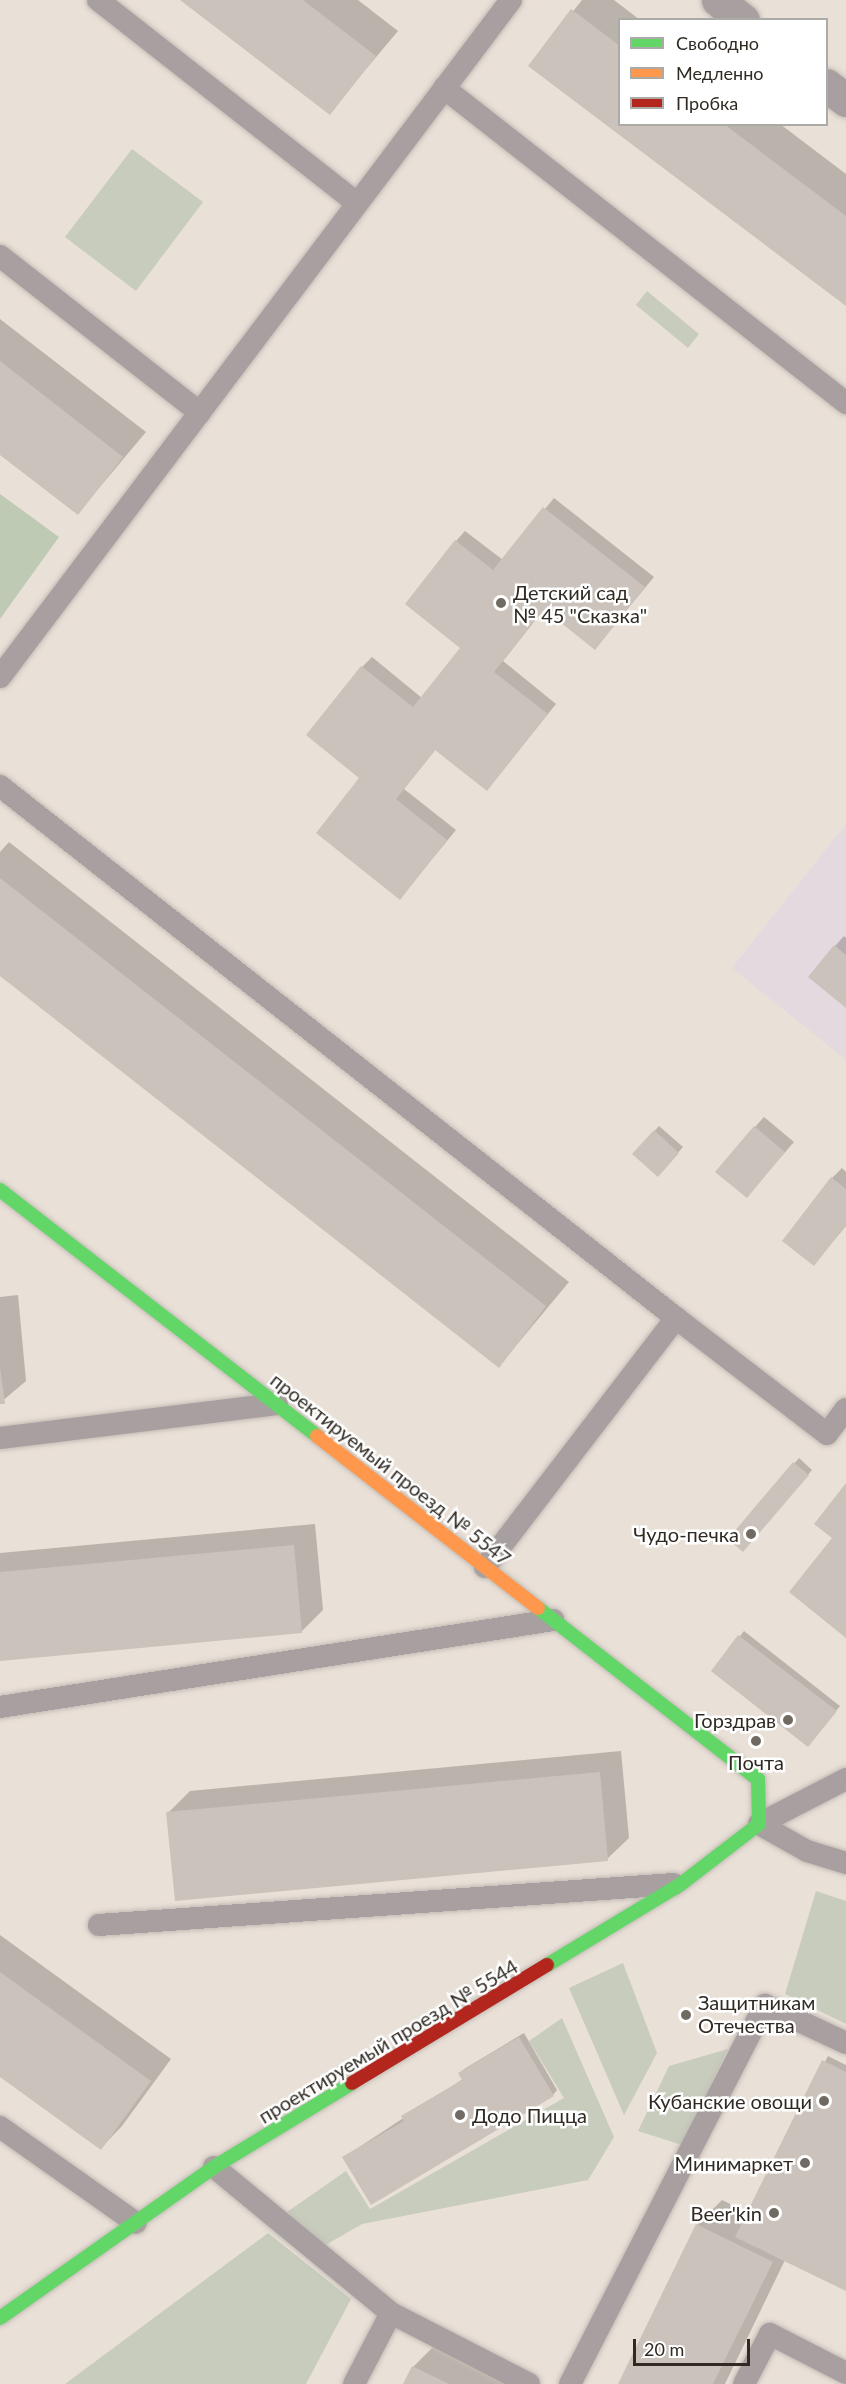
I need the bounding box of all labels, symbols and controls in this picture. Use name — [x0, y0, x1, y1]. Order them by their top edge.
legend — [618, 18, 828, 126]
text: Свободно — [676, 32, 759, 54]
text: Медленно — [676, 62, 764, 84]
text: Пробка — [676, 92, 738, 114]
place label: Детский сад № 45 "Сказка" — [513, 580, 647, 627]
marker: Детский сад № 45 "Сказка" — [494, 596, 508, 610]
street label: проектируемый проезд № 5547 — [266, 1368, 516, 1570]
place label: Чудо-печка — [633, 1522, 739, 1546]
marker: Чудо-печка — [744, 1527, 758, 1541]
place label: Горздрав — [694, 1708, 776, 1732]
marker: Горздрав — [781, 1713, 795, 1727]
marker: Почта — [749, 1734, 763, 1748]
place label: Почта — [728, 1750, 784, 1774]
street label: проектируемый проезд № 5544 — [254, 1954, 522, 2128]
place label: Защитникам Отечества — [698, 1991, 815, 2038]
marker: Защитникам Отечества — [679, 2008, 693, 2022]
place label: Кубанские овощи — [648, 2089, 812, 2113]
marker: Кубанские овощи — [817, 2094, 831, 2108]
place label: Додо Пицца — [472, 2103, 587, 2127]
marker: Додо Пицца — [453, 2108, 467, 2122]
place label: Минимаркет — [675, 2151, 793, 2175]
marker: Минимаркет — [798, 2156, 812, 2170]
place label: Beer'kin — [691, 2201, 762, 2225]
marker: Beer'kin — [767, 2206, 781, 2220]
scale bar — [636, 2327, 753, 2365]
text: 20 m — [644, 2338, 684, 2360]

